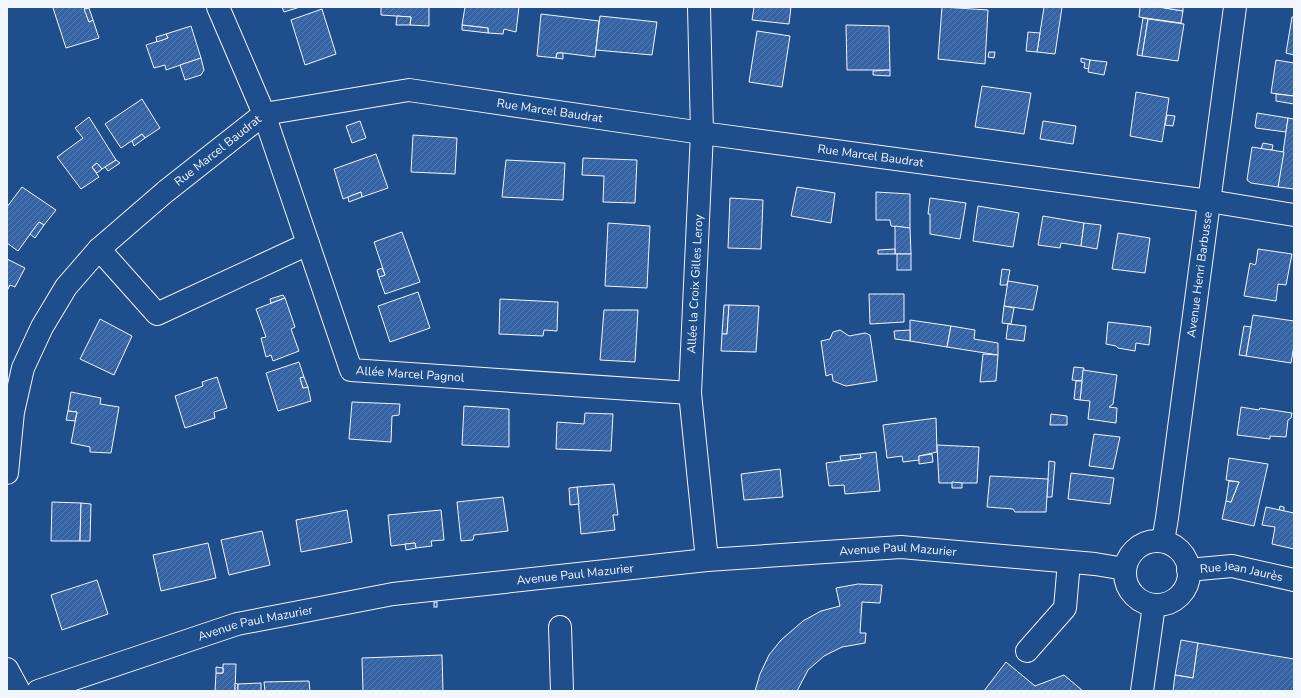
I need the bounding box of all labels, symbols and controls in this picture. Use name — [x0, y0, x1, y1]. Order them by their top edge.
street label: Rue Marcel Baudrat — [496, 95, 604, 126]
street label: Rue Marcel Baudrat — [171, 111, 265, 190]
street label: Rue Marcel Baudrat — [817, 141, 925, 171]
street label: Avenue Henri Barbusse — [1183, 210, 1216, 338]
street label: Allée la Croix Gilles Leroy — [683, 213, 707, 354]
street label: Allée Marcel Pagnol — [355, 362, 465, 386]
street label: Avenue Paul Mazurier — [839, 539, 958, 560]
street label: Rue Jean Jaurès — [1199, 558, 1285, 585]
street label: Avenue Paul Mazurier — [516, 560, 635, 589]
street label: Avenue Paul Mazurier — [196, 601, 315, 645]

